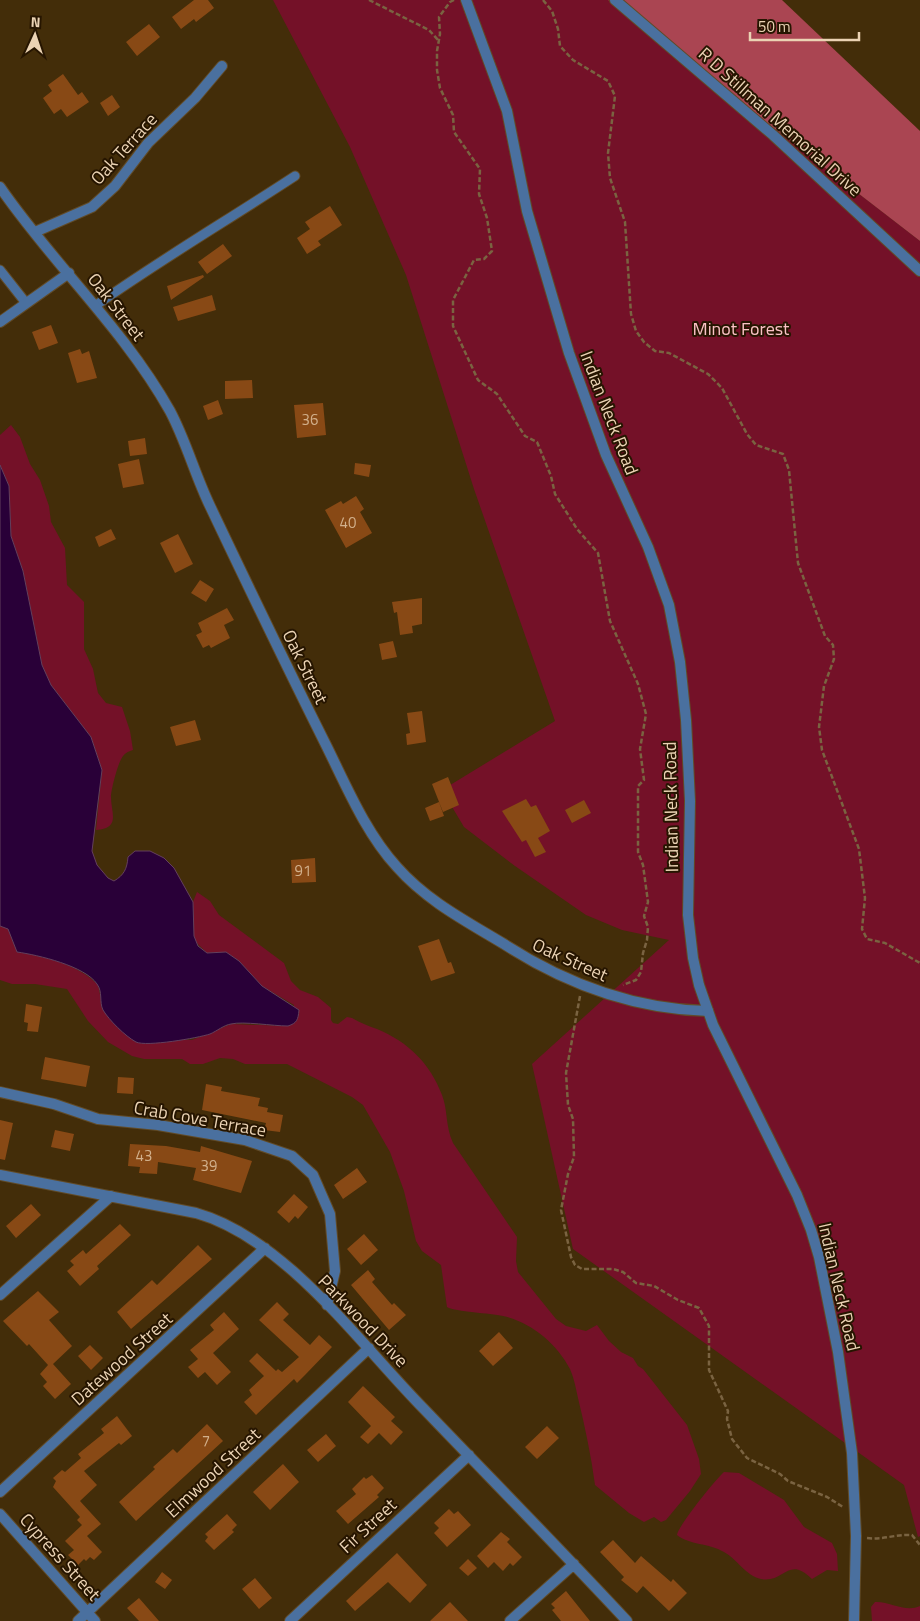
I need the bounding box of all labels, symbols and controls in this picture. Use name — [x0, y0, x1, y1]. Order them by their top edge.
north arrow — [10, 10, 60, 60]
scale bar — [750, 10, 859, 42]
text: N — [30, 11, 41, 32]
text: 50 m — [758, 15, 791, 38]
street label: R D Stillman Memorial Drive — [693, 41, 868, 203]
street label: Oak Terrace — [84, 107, 163, 191]
street label: Oak Street — [81, 267, 152, 347]
park label: Minot Forest — [693, 315, 790, 342]
street label: Indian Neck Road — [573, 347, 646, 479]
house number: 36 — [302, 408, 318, 431]
house number: 40 — [340, 511, 356, 534]
street label: Oak Street — [276, 625, 335, 709]
street label: Indian Neck Road — [656, 741, 685, 873]
house number: 91 — [295, 859, 311, 882]
street label: Oak Street — [528, 931, 613, 988]
street label: Crab Cove Terrace — [132, 1094, 268, 1143]
house number: 43 — [136, 1144, 152, 1167]
house number: 39 — [201, 1154, 217, 1177]
street label: Indian Neck Road — [812, 1220, 867, 1354]
street label: Parkwood Drive — [312, 1268, 415, 1373]
street label: Datewood Street — [65, 1305, 179, 1412]
street label: Elmwood Street — [159, 1421, 267, 1524]
house number: 7 — [202, 1429, 210, 1452]
street label: Fir Street — [333, 1491, 403, 1559]
street label: Cypress Street — [14, 1507, 108, 1607]

